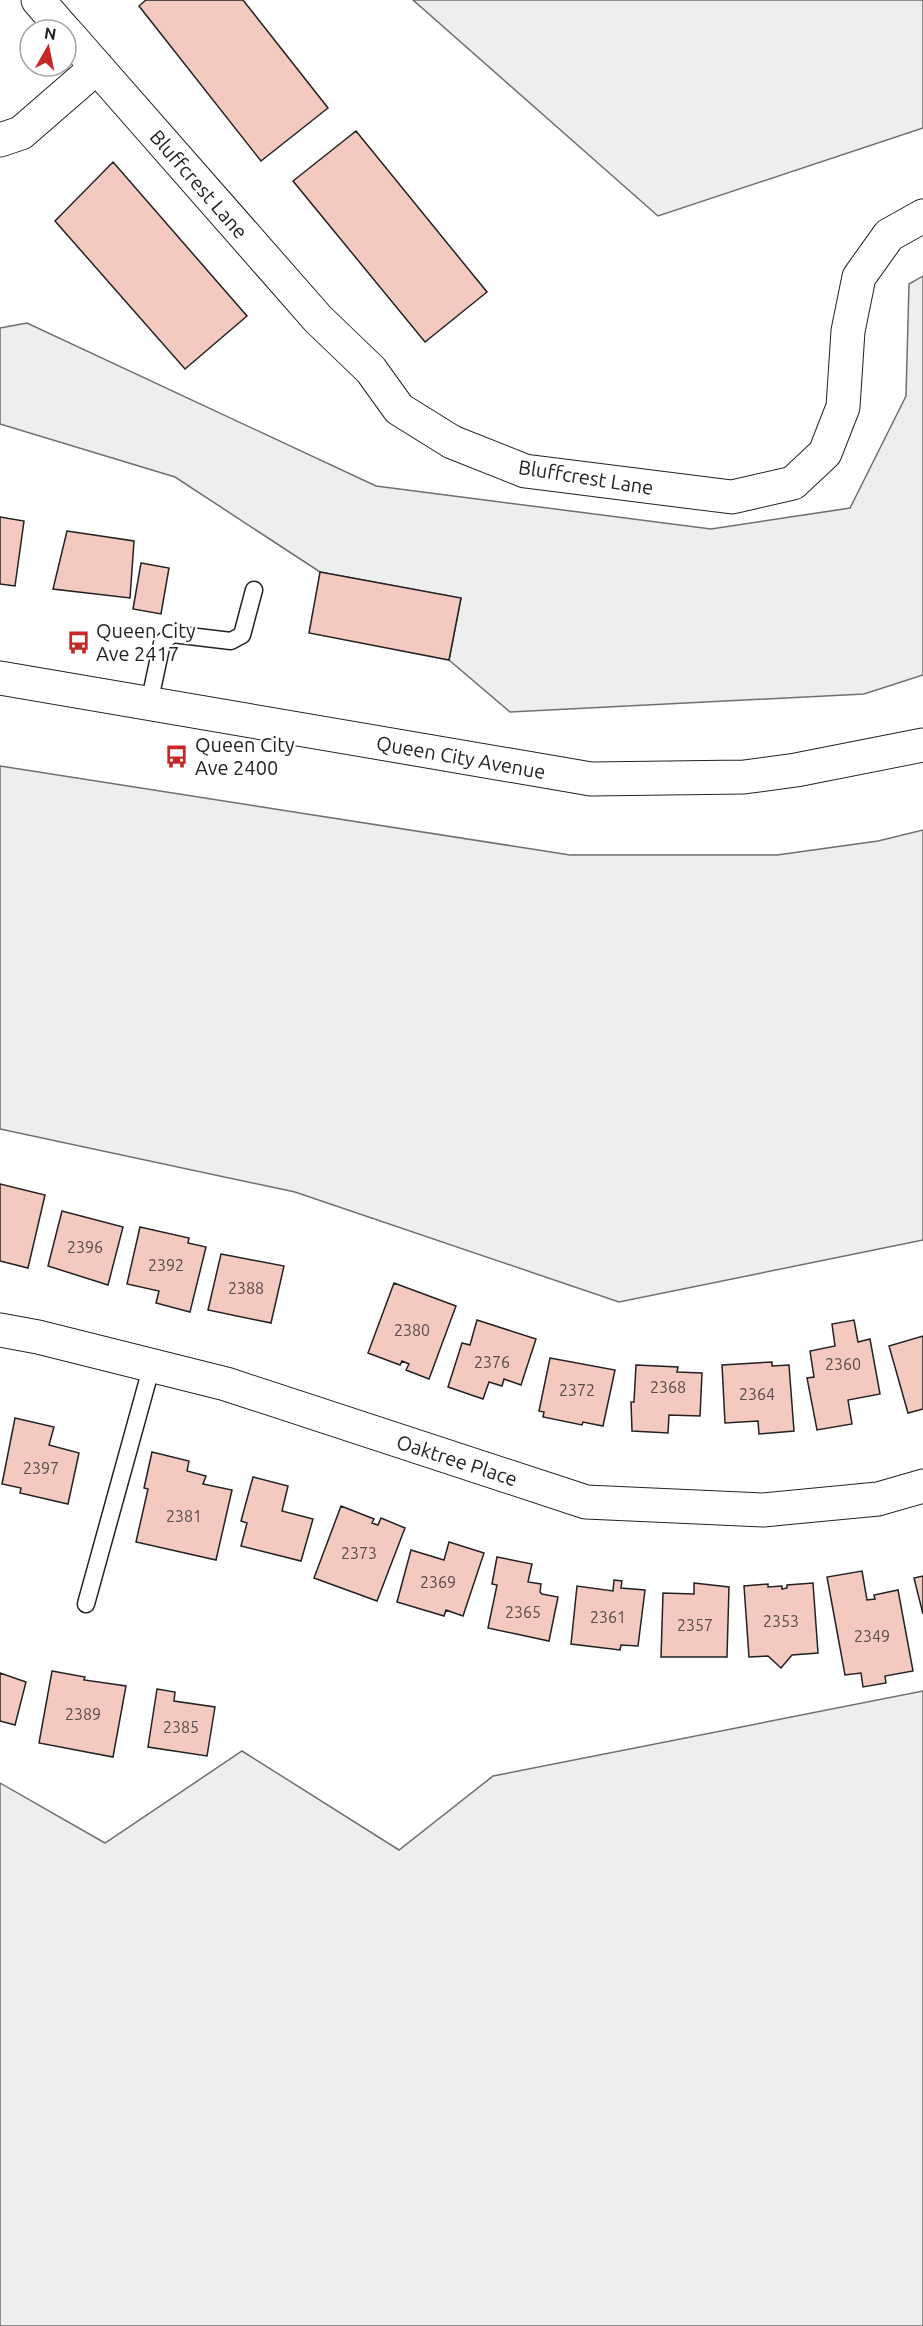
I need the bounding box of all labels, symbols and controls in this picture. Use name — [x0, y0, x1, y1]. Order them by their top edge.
north arrow — [18, 18, 78, 78]
text: N — [43, 23, 58, 43]
street label: Bluffcrest Lane — [146, 125, 252, 243]
street label: Bluffcrest Lane — [517, 455, 655, 499]
place label: Queen City Ave 2417 — [96, 619, 196, 665]
bus stop icon: Queen City Ave 2417 — [65, 629, 91, 655]
street label: Queen City Avenue — [374, 731, 548, 783]
place label: Queen City Ave 2400 — [195, 733, 295, 779]
bus stop icon: Queen City Ave 2400 — [164, 743, 190, 769]
house number: 2396 — [67, 1238, 103, 1256]
house number: 2392 — [148, 1256, 184, 1274]
house number: 2388 — [228, 1279, 264, 1297]
house number: 2380 — [394, 1321, 430, 1339]
house number: 2376 — [474, 1353, 510, 1371]
house number: 2360 — [825, 1355, 861, 1373]
house number: 2368 — [650, 1378, 686, 1396]
house number: 2372 — [559, 1381, 595, 1399]
house number: 2364 — [739, 1385, 775, 1403]
street label: Oaktree Place — [394, 1430, 520, 1490]
house number: 2397 — [23, 1459, 59, 1477]
house number: 2381 — [166, 1507, 202, 1525]
house number: 2373 — [341, 1544, 377, 1562]
house number: 2369 — [420, 1573, 456, 1591]
house number: 2365 — [505, 1603, 541, 1621]
house number: 2361 — [590, 1608, 626, 1626]
house number: 2353 — [763, 1612, 799, 1630]
house number: 2357 — [677, 1616, 713, 1634]
house number: 2349 — [854, 1627, 890, 1645]
house number: 2389 — [65, 1705, 101, 1723]
house number: 2385 — [163, 1718, 199, 1736]

